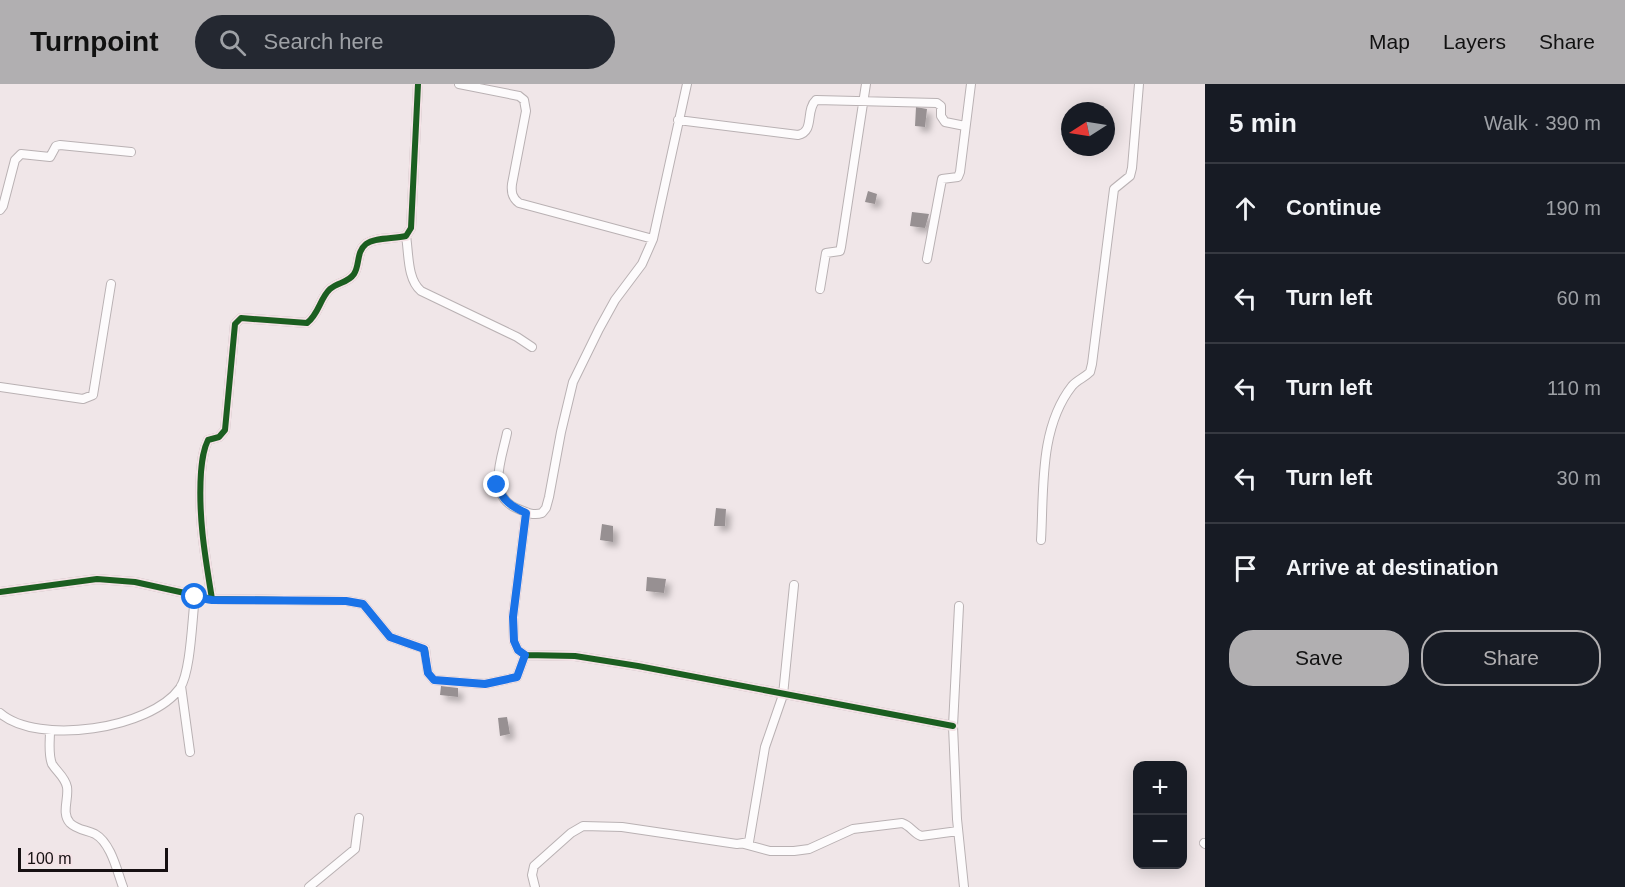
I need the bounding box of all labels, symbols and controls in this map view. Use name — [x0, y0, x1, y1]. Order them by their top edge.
search box — [195, 15, 615, 69]
text: Turnpoint — [30, 26, 159, 57]
icon: search — [216, 26, 249, 59]
text: Search here — [264, 29, 383, 54]
text: Map — [1369, 30, 1410, 53]
text: Layers — [1443, 30, 1506, 53]
text: Share — [1539, 30, 1595, 53]
north arrow — [1061, 102, 1115, 156]
text: 5 min — [1229, 108, 1297, 138]
text: Walk · 390 m — [1484, 112, 1601, 134]
icon: ahead — [1229, 192, 1262, 225]
text: Continue — [1286, 195, 1381, 220]
text: 190 m — [1545, 197, 1601, 219]
icon: left — [1229, 282, 1262, 315]
text: Turn left — [1286, 285, 1372, 310]
text: 60 m — [1557, 287, 1601, 309]
icon: left — [1229, 372, 1262, 405]
text: Turn left — [1286, 375, 1372, 400]
text: 110 m — [1547, 377, 1601, 399]
icon: left — [1229, 462, 1262, 495]
text: Turn left — [1286, 465, 1372, 490]
text: 30 m — [1557, 467, 1601, 489]
route end — [483, 471, 509, 497]
icon: arrive — [1229, 552, 1262, 585]
text: Arrive at destination — [1286, 555, 1499, 580]
route start — [181, 583, 207, 609]
button: Save — [1229, 630, 1409, 686]
button: Share — [1421, 630, 1601, 686]
map controls — [1133, 761, 1187, 869]
button: + — [1133, 761, 1187, 815]
button: − — [1133, 815, 1187, 869]
scale bar — [18, 845, 168, 872]
text: 100 m — [27, 850, 71, 867]

